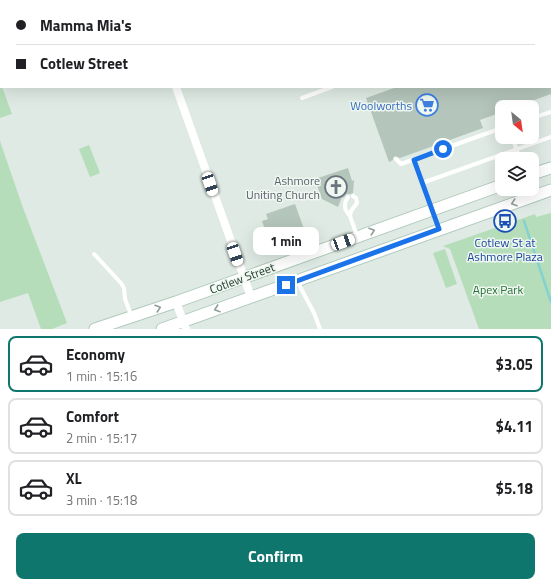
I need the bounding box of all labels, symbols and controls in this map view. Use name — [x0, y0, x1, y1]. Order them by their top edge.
text: Mamma Mia's — [40, 14, 132, 37]
text: Cotlew Street — [40, 52, 128, 75]
supermarket icon: Woolworths — [414, 92, 440, 118]
place label: Woolworths — [350, 96, 412, 115]
north arrow — [495, 100, 539, 144]
map controls — [495, 100, 539, 196]
route start — [434, 140, 452, 158]
button: layers — [495, 152, 539, 196]
car — [200, 171, 220, 197]
place label: Ashmore Uniting Church — [246, 171, 320, 204]
church icon: Ashmore Uniting Church — [323, 174, 349, 200]
one-way arrow — [511, 199, 518, 207]
bus stop icon: Cotlew St at Ashmore Plaza — [492, 208, 518, 234]
callout: 1 min — [253, 227, 319, 255]
one-way arrow — [368, 228, 375, 236]
text: 1 min — [270, 231, 302, 251]
car — [330, 232, 356, 252]
place label: Cotlew St at Ashmore Plaza — [467, 233, 543, 266]
car — [225, 241, 245, 267]
street label: Cotlew Street — [207, 257, 278, 299]
route end — [277, 276, 295, 294]
park label: Apex Park — [473, 280, 524, 299]
one-way arrow — [155, 304, 162, 312]
one-way arrow — [214, 305, 221, 313]
text: Economy — [66, 343, 125, 366]
icon: car — [18, 346, 54, 382]
text: $3.05 — [496, 353, 533, 376]
text: 1 min · 15:16 — [66, 366, 137, 386]
text: Comfort — [66, 405, 119, 428]
icon: car — [18, 408, 54, 444]
text: $4.11 — [496, 415, 533, 438]
text: 2 min · 15:17 — [66, 428, 137, 448]
text: XL — [66, 467, 82, 490]
icon: car — [18, 470, 54, 506]
text: $5.18 — [496, 477, 533, 500]
text: 3 min · 15:18 — [66, 490, 137, 510]
button: Confirm — [16, 533, 535, 579]

